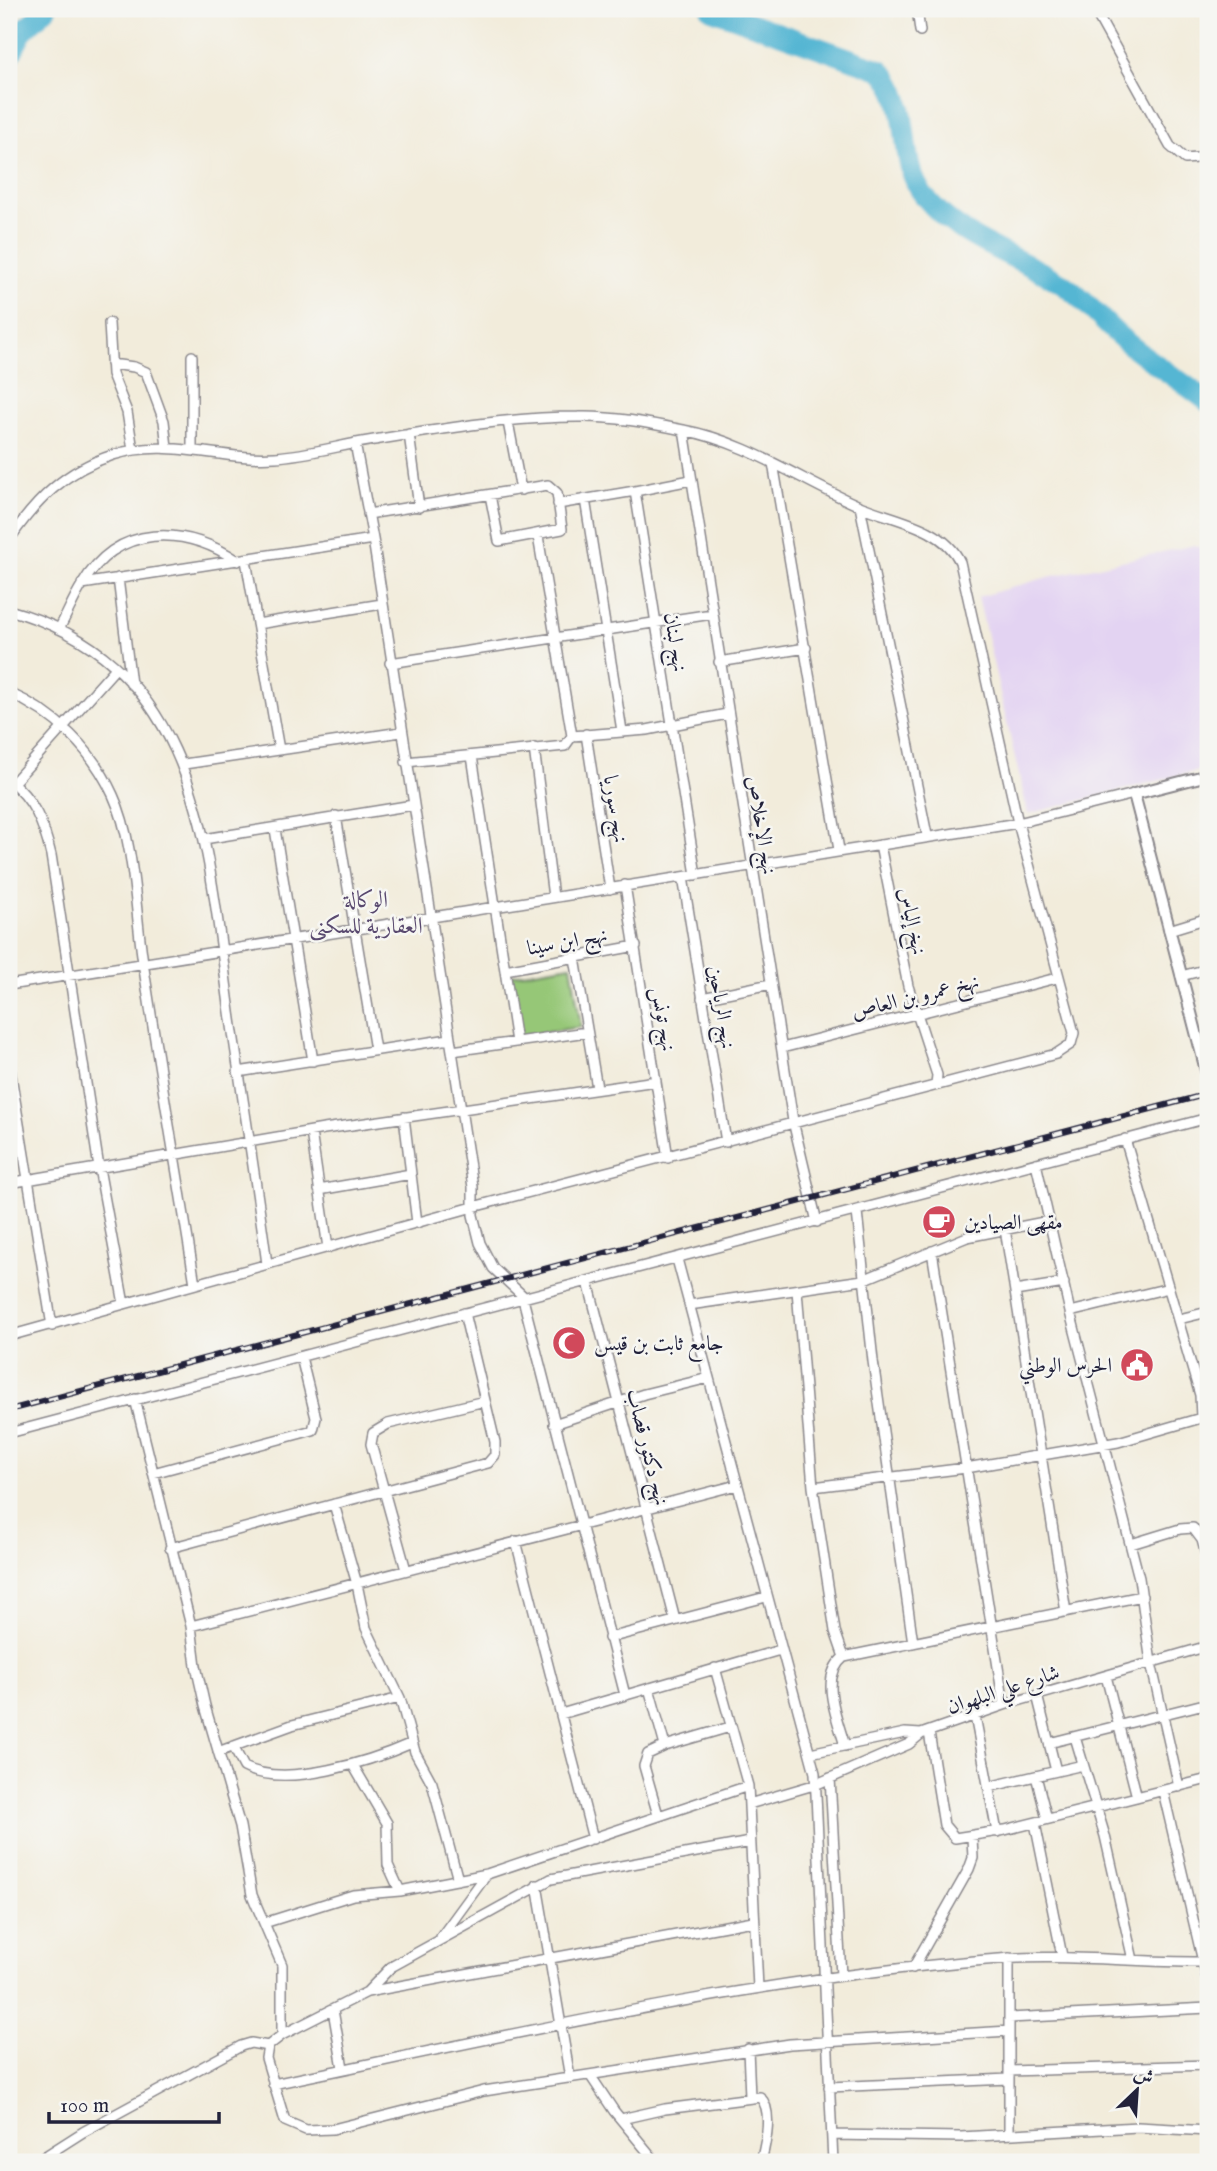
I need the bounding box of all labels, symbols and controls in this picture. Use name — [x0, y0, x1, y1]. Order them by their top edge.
street label: نهج لبنان — [653, 611, 693, 675]
street label: نهج سوريا — [592, 774, 633, 846]
street label: نهج الإخلاص — [735, 774, 782, 877]
street label: نهخ إلياس — [887, 885, 932, 958]
district label: الوكالة العقارية للسكنى — [309, 886, 423, 941]
street label: نهج ابن سينا — [525, 922, 610, 967]
street label: نهج الرياحين — [697, 963, 740, 1052]
street label: نهخ عمرو بن العاص — [849, 969, 983, 1030]
street label: نهج تونس — [640, 985, 681, 1054]
cafe icon: مقهى الصيادين — [920, 1203, 958, 1241]
place label: مقهى الصيادين — [964, 1210, 1063, 1237]
mosque icon: جامع ثابت بن قیس — [550, 1324, 588, 1362]
place label: جامع ثابت بن قیس — [594, 1331, 724, 1362]
public building icon: الحرس الوطني — [1118, 1346, 1156, 1384]
place label: الحرس الوطني — [1019, 1353, 1112, 1385]
street label: نهج دكتور قصاب — [615, 1386, 674, 1509]
street label: شارع علي البلهوان — [944, 1659, 1065, 1726]
north arrow — [1102, 2056, 1172, 2126]
text: ش — [1130, 2062, 1157, 2091]
scale bar — [49, 2080, 219, 2124]
text: 100 m — [60, 2093, 109, 2120]

